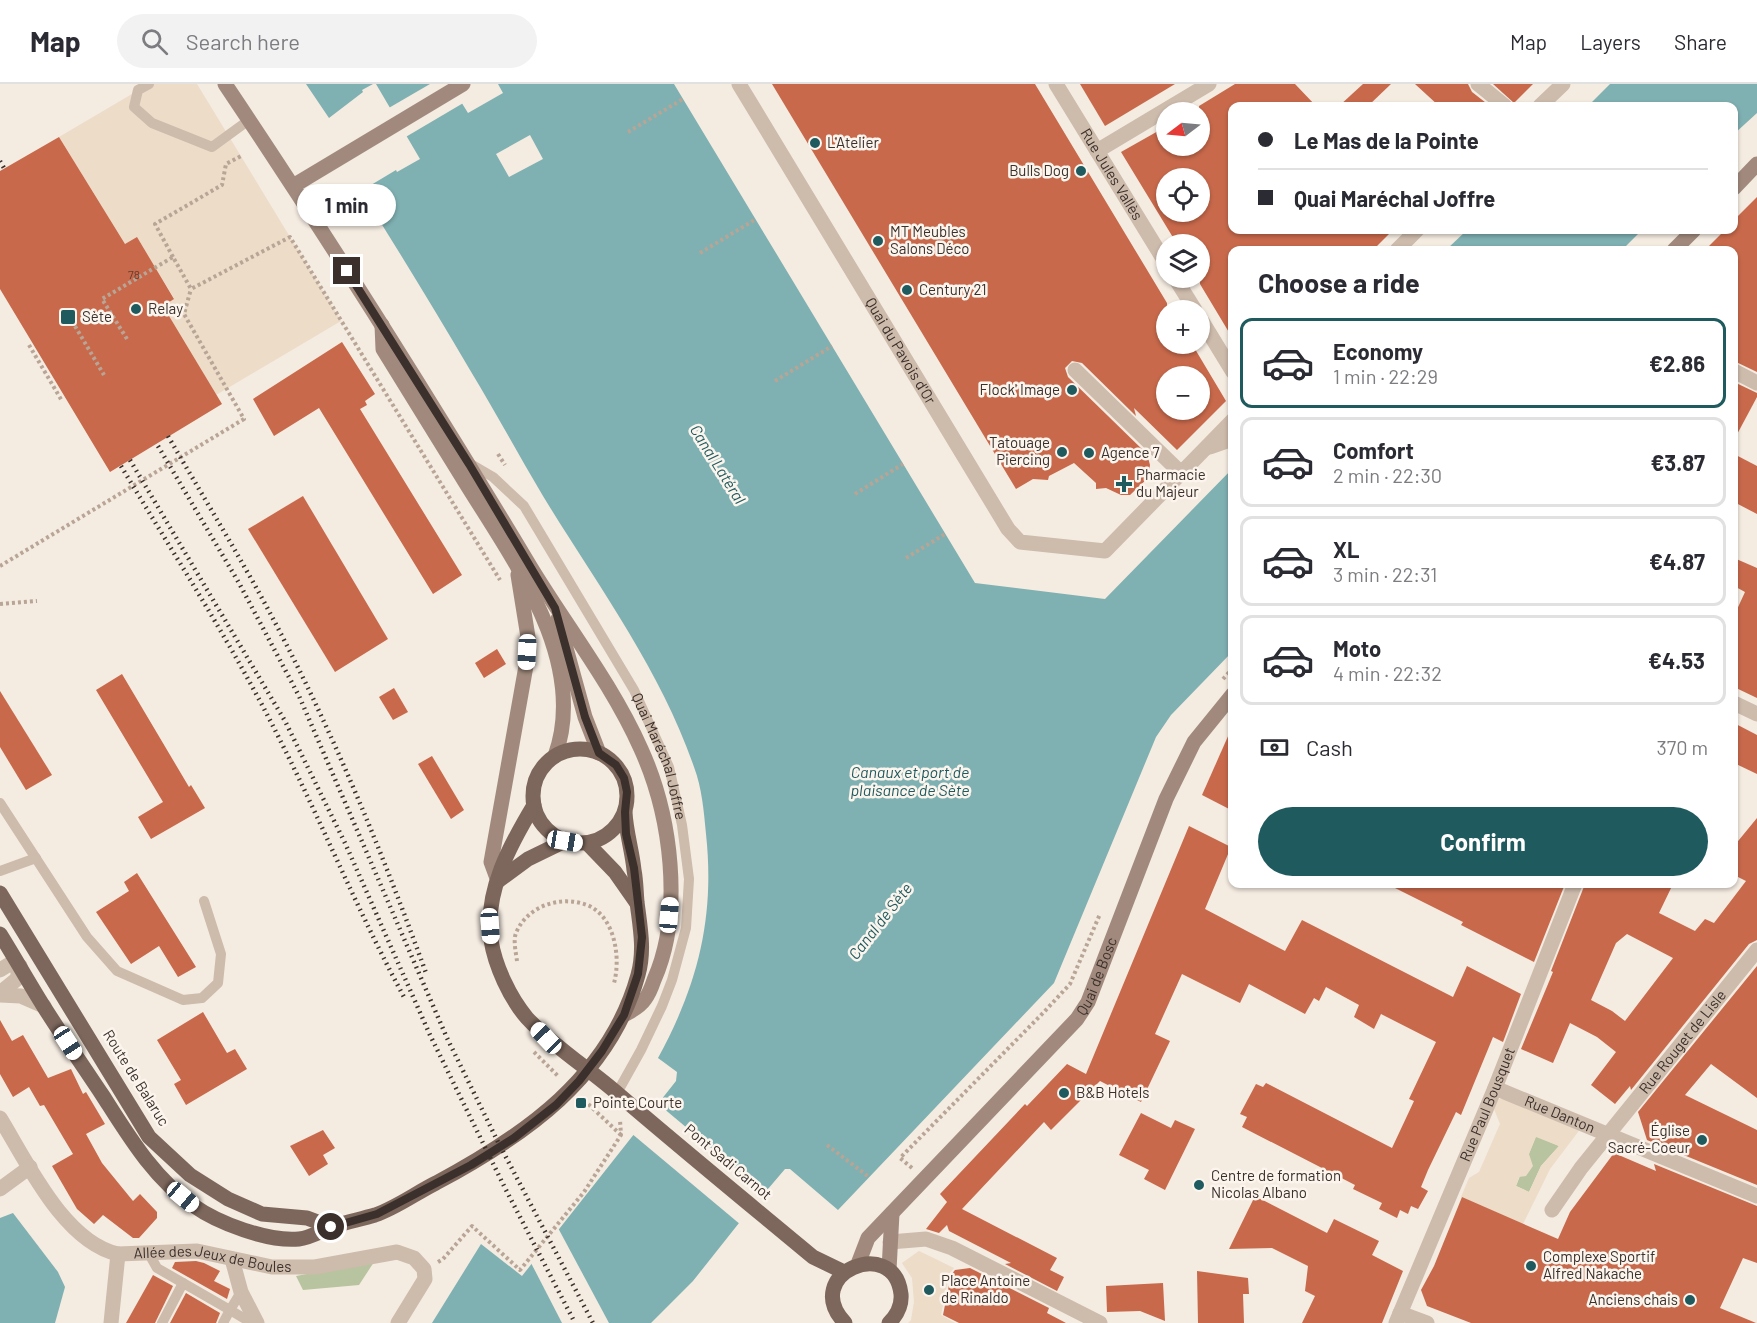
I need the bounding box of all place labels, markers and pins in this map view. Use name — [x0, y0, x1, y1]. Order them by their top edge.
place label: L'Atelier — [827, 133, 879, 151]
marker: L'Atelier — [808, 136, 822, 150]
place label: Bulls Dog — [1009, 161, 1069, 179]
marker: Bulls Dog — [1074, 164, 1088, 178]
place label: MT Meubles Salons Déco — [890, 222, 970, 257]
marker: MT Meubles Salons Déco — [871, 234, 885, 248]
place label: Century 21 — [919, 280, 987, 298]
marker: Century 21 — [900, 283, 914, 297]
place label: Relay — [148, 299, 183, 317]
marker: Relay — [129, 302, 143, 316]
place label: Sète — [82, 307, 112, 325]
marker: Sète — [59, 308, 77, 326]
place label: Flock' Image — [980, 380, 1060, 398]
marker: Flock' Image — [1065, 383, 1079, 397]
place label: Tatouage Piercing — [989, 433, 1050, 468]
place label: Agence 7 — [1101, 443, 1160, 461]
marker: Tatouage Piercing — [1055, 445, 1069, 459]
marker: Agence 7 — [1082, 446, 1096, 460]
place label: Pharmacie du Majeur — [1136, 465, 1206, 500]
marker: Pharmacie du Majeur — [1117, 477, 1131, 491]
place label: B&B Hotels — [1076, 1083, 1149, 1101]
marker: B&B Hotels — [1057, 1086, 1071, 1100]
place label: Pointe Courte — [593, 1093, 682, 1111]
marker: Pointe Courte — [574, 1096, 588, 1110]
place label: Église Sacré-Coeur — [1608, 1121, 1691, 1156]
marker: Église Sacré-Coeur — [1695, 1133, 1709, 1147]
place label: Centre de formation Nicolas Albano — [1211, 1166, 1341, 1201]
marker: Centre de formation Nicolas Albano — [1192, 1178, 1206, 1192]
place label: Complexe Sportif Alfred Nakache — [1543, 1247, 1655, 1282]
marker: Complexe Sportif Alfred Nakache — [1524, 1259, 1538, 1273]
place label: Place Antoine de Rinaldo — [941, 1271, 1030, 1306]
marker: Place Antoine de Rinaldo — [922, 1283, 936, 1297]
place label: Anciens chais — [1588, 1290, 1678, 1308]
marker: Anciens chais — [1683, 1293, 1697, 1307]

